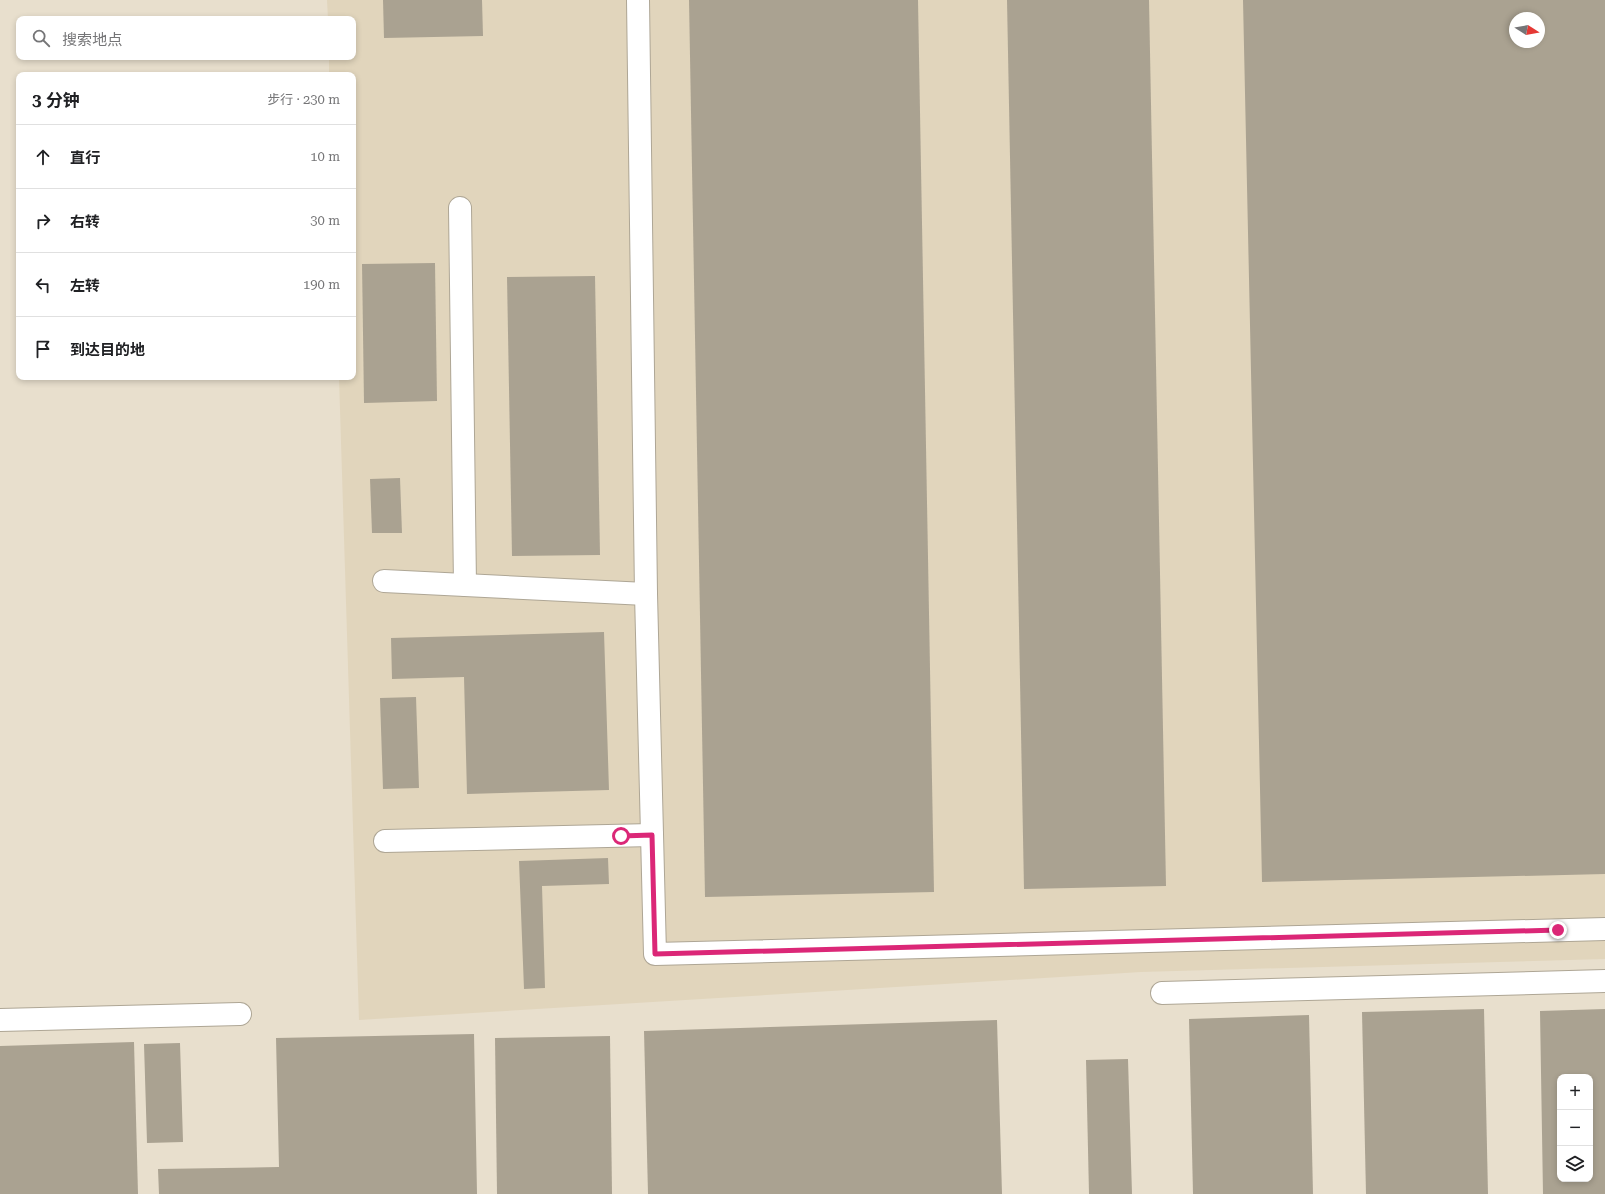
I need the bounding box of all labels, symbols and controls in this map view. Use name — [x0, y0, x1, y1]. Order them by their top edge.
north arrow — [1509, 12, 1545, 48]
search box — [16, 16, 356, 60]
icon: search — [30, 27, 52, 49]
text: 搜索地点 — [62, 31, 122, 49]
text: 3 分钟 — [32, 90, 80, 110]
text: 步行 · 230 m — [267, 92, 340, 107]
icon: ahead — [32, 146, 54, 168]
text: 直行 — [70, 149, 100, 167]
text: 10 m — [310, 149, 340, 164]
icon: right — [32, 210, 54, 232]
text: 右转 — [70, 213, 100, 231]
text: 30 m — [310, 213, 340, 228]
icon: left — [32, 274, 54, 296]
text: 左转 — [70, 277, 100, 295]
text: 190 m — [303, 277, 340, 292]
icon: arrive — [32, 338, 54, 360]
text: 到达目的地 — [70, 341, 145, 359]
route start — [612, 827, 630, 845]
route end — [1549, 921, 1567, 939]
map controls — [1557, 1074, 1593, 1182]
button: + — [1557, 1074, 1593, 1110]
button: − — [1557, 1110, 1593, 1146]
button: layers — [1557, 1146, 1593, 1182]

